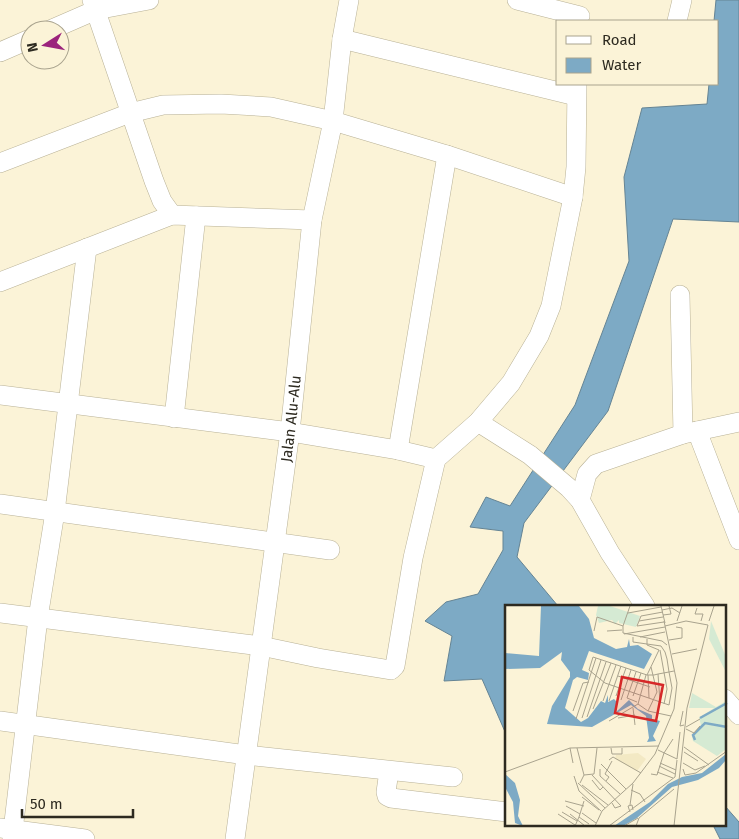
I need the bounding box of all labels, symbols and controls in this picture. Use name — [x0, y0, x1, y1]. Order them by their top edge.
north arrow — [20, 20, 70, 70]
legend — [556, 20, 719, 85]
text: Road — [602, 31, 637, 49]
text: N — [23, 41, 42, 54]
text: Water — [602, 56, 641, 74]
street label: Jalan Alu-Alu — [277, 374, 305, 463]
inset map — [505, 605, 726, 826]
scale bar — [22, 786, 134, 818]
text: 50 m — [30, 795, 63, 813]

